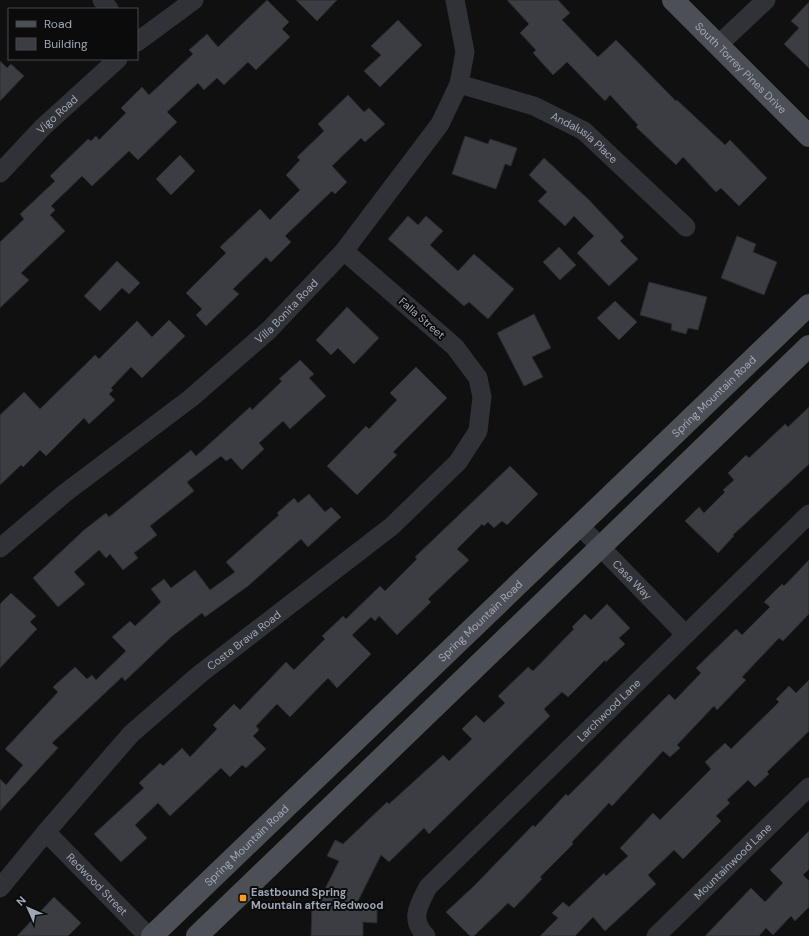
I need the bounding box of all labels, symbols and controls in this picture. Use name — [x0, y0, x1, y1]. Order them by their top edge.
legend — [8, 8, 138, 60]
text: Road — [44, 16, 72, 32]
street label: South Torrey Pines Drive — [692, 19, 790, 117]
text: Building — [44, 36, 88, 52]
street label: Vigo Road — [33, 92, 81, 137]
street label: Andalusia Place — [549, 109, 621, 166]
street label: Villa Bonita Road — [252, 276, 321, 346]
street label: Falla Street — [396, 294, 448, 342]
street label: Spring Mountain Road — [669, 353, 759, 440]
street label: Casa Way — [610, 557, 655, 603]
street label: Spring Mountain Road — [435, 577, 525, 665]
street label: Costa Brava Road — [204, 607, 284, 673]
street label: Larchwood Lane — [574, 676, 644, 744]
street label: Spring Mountain Road — [201, 801, 292, 889]
street label: Mountainwood Lane — [691, 820, 774, 902]
street label: Redwood Street — [64, 850, 131, 918]
place label: Eastbound Spring Mountain after Redwood — [251, 885, 383, 912]
north arrow — [8, 888, 48, 928]
text: N — [13, 893, 29, 909]
marker: Eastbound Spring Mountain after Redwood — [238, 893, 248, 903]

